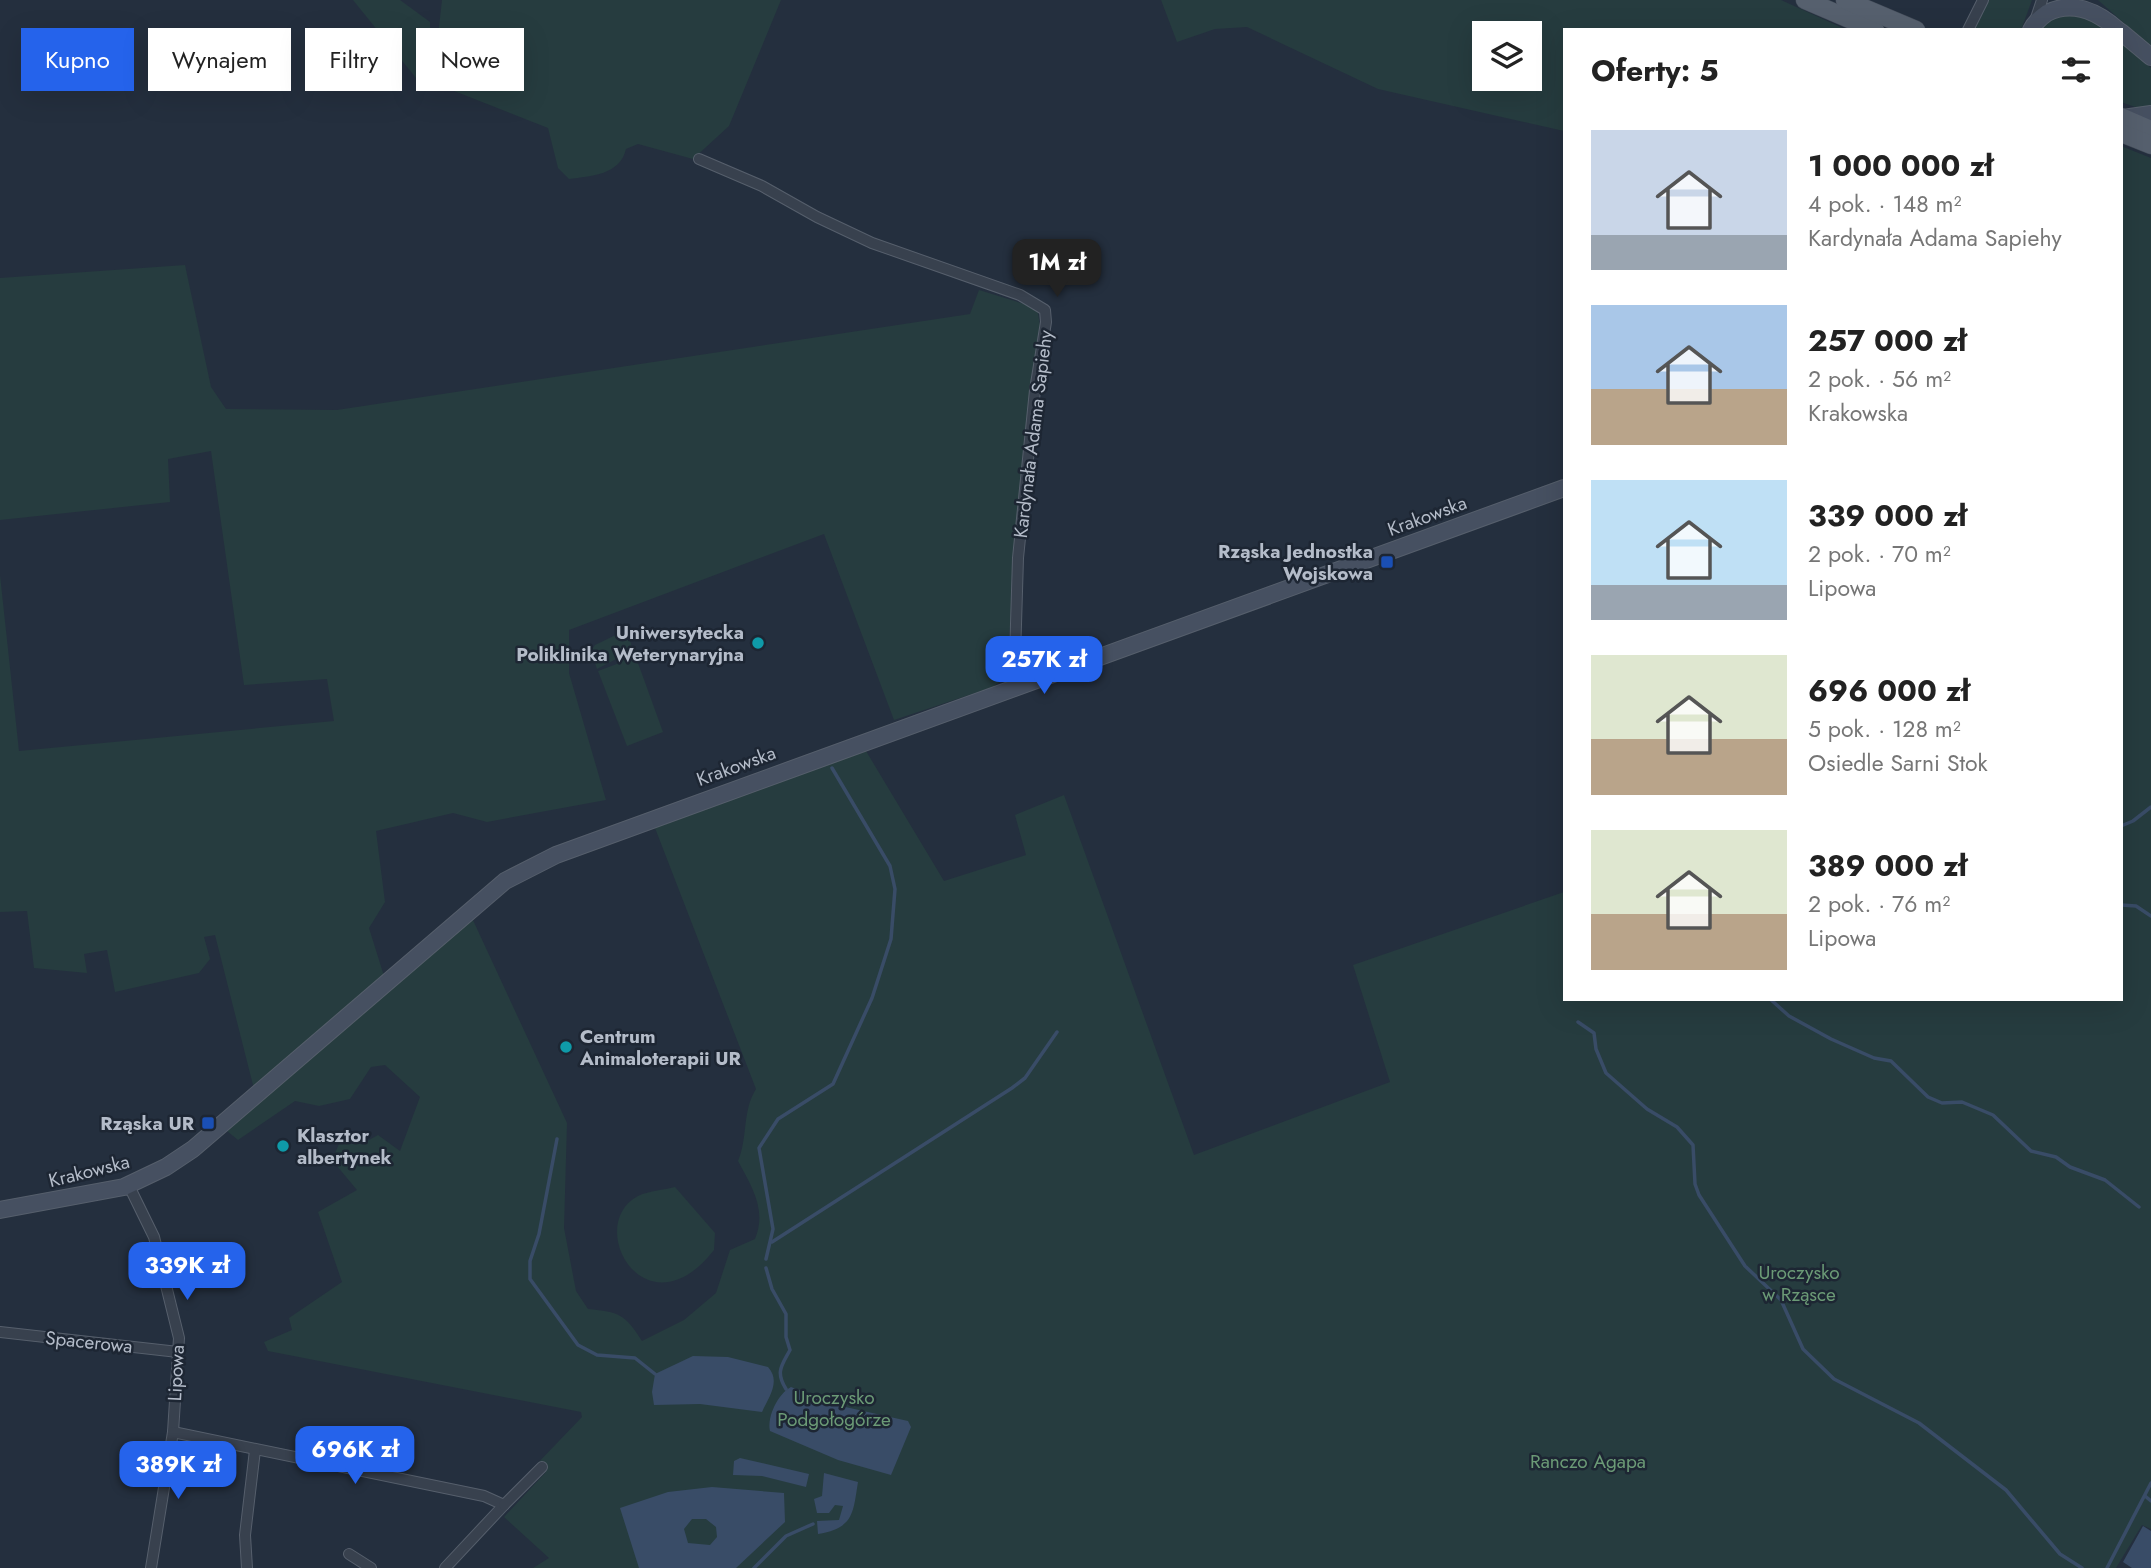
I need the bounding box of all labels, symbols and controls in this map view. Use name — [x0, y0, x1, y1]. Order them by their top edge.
map controls — [1472, 21, 1542, 91]
button: layers — [1472, 21, 1542, 91]
chip: Kupno — [21, 28, 134, 91]
chip: Wynajem — [148, 28, 291, 91]
chip: Filtry — [305, 28, 402, 91]
chip: Nowe — [416, 28, 524, 91]
text: Oferty: 5 — [1591, 49, 1719, 92]
icon: filters — [2057, 51, 2095, 89]
text: 1 000 000 zł — [1808, 144, 1993, 187]
icon: home — [1647, 158, 1731, 242]
text: 4 pok. · 148 m² — [1808, 187, 1962, 221]
text: Kardynała Adama Sapiehy — [1808, 221, 2062, 255]
pin: 1M zł — [1008, 240, 1106, 299]
text: 1M zł — [1028, 245, 1086, 279]
text: 257 000 zł — [1808, 319, 1966, 362]
street label: Kardynała Adama Sapiehy — [1007, 328, 1059, 540]
icon: home — [1647, 333, 1731, 417]
text: 2 pok. · 56 m² — [1808, 362, 1951, 396]
text: Krakowska — [1808, 396, 1908, 430]
street label: Krakowska — [1384, 489, 1470, 543]
text: 339 000 zł — [1808, 494, 1967, 537]
icon: home — [1647, 508, 1731, 592]
text: 2 pok. · 70 m² — [1808, 537, 1951, 571]
place label: Rząska Jednostka Wojskowa — [1218, 538, 1373, 587]
marker: Rząska Jednostka Wojskowa — [1379, 554, 1395, 570]
text: Lipowa — [1808, 571, 1876, 605]
place label: Uniwersytecka Poliklinika Weterynaryjna — [516, 619, 744, 668]
marker: Uniwersytecka Poliklinika Weterynaryjna — [750, 635, 766, 651]
pin: 257K zł — [979, 636, 1109, 696]
text: 257K zł — [1002, 642, 1087, 676]
text: 696 000 zł — [1808, 669, 1970, 712]
icon: home — [1647, 683, 1731, 767]
text: 5 pok. · 128 m² — [1808, 712, 1961, 746]
street label: Krakowska — [693, 739, 779, 793]
text: Osiedle Sarni Stok — [1808, 746, 1988, 780]
text: 389 000 zł — [1808, 844, 1967, 887]
icon: home — [1647, 858, 1731, 942]
text: 2 pok. · 76 m² — [1808, 887, 1950, 921]
text: Lipowa — [1808, 921, 1876, 955]
place label: Centrum Animaloterapii UR — [579, 1023, 742, 1072]
marker: Centrum Animaloterapii UR — [558, 1039, 574, 1055]
place label: Rząska UR — [100, 1110, 195, 1137]
marker: Rząska UR — [200, 1115, 216, 1131]
place label: Klasztor albertynek — [297, 1122, 392, 1171]
marker: Klasztor albertynek — [275, 1138, 291, 1154]
street label: Krakowska — [46, 1148, 132, 1194]
pin: 339K zł — [122, 1242, 252, 1302]
text: 339K zł — [144, 1248, 230, 1282]
park label: Uroczysko w Rząsce — [1758, 1259, 1840, 1308]
street label: Spacerowa — [44, 1324, 134, 1360]
street label: Lipowa — [161, 1344, 191, 1402]
park label: Uroczysko Podgołogórze — [777, 1384, 891, 1433]
pin: 696K zł — [290, 1426, 420, 1486]
text: 696K zł — [311, 1432, 399, 1466]
pin: 389K zł — [113, 1442, 243, 1501]
text: 389K zł — [135, 1447, 221, 1481]
park label: Ranczo Agapa — [1530, 1448, 1646, 1475]

